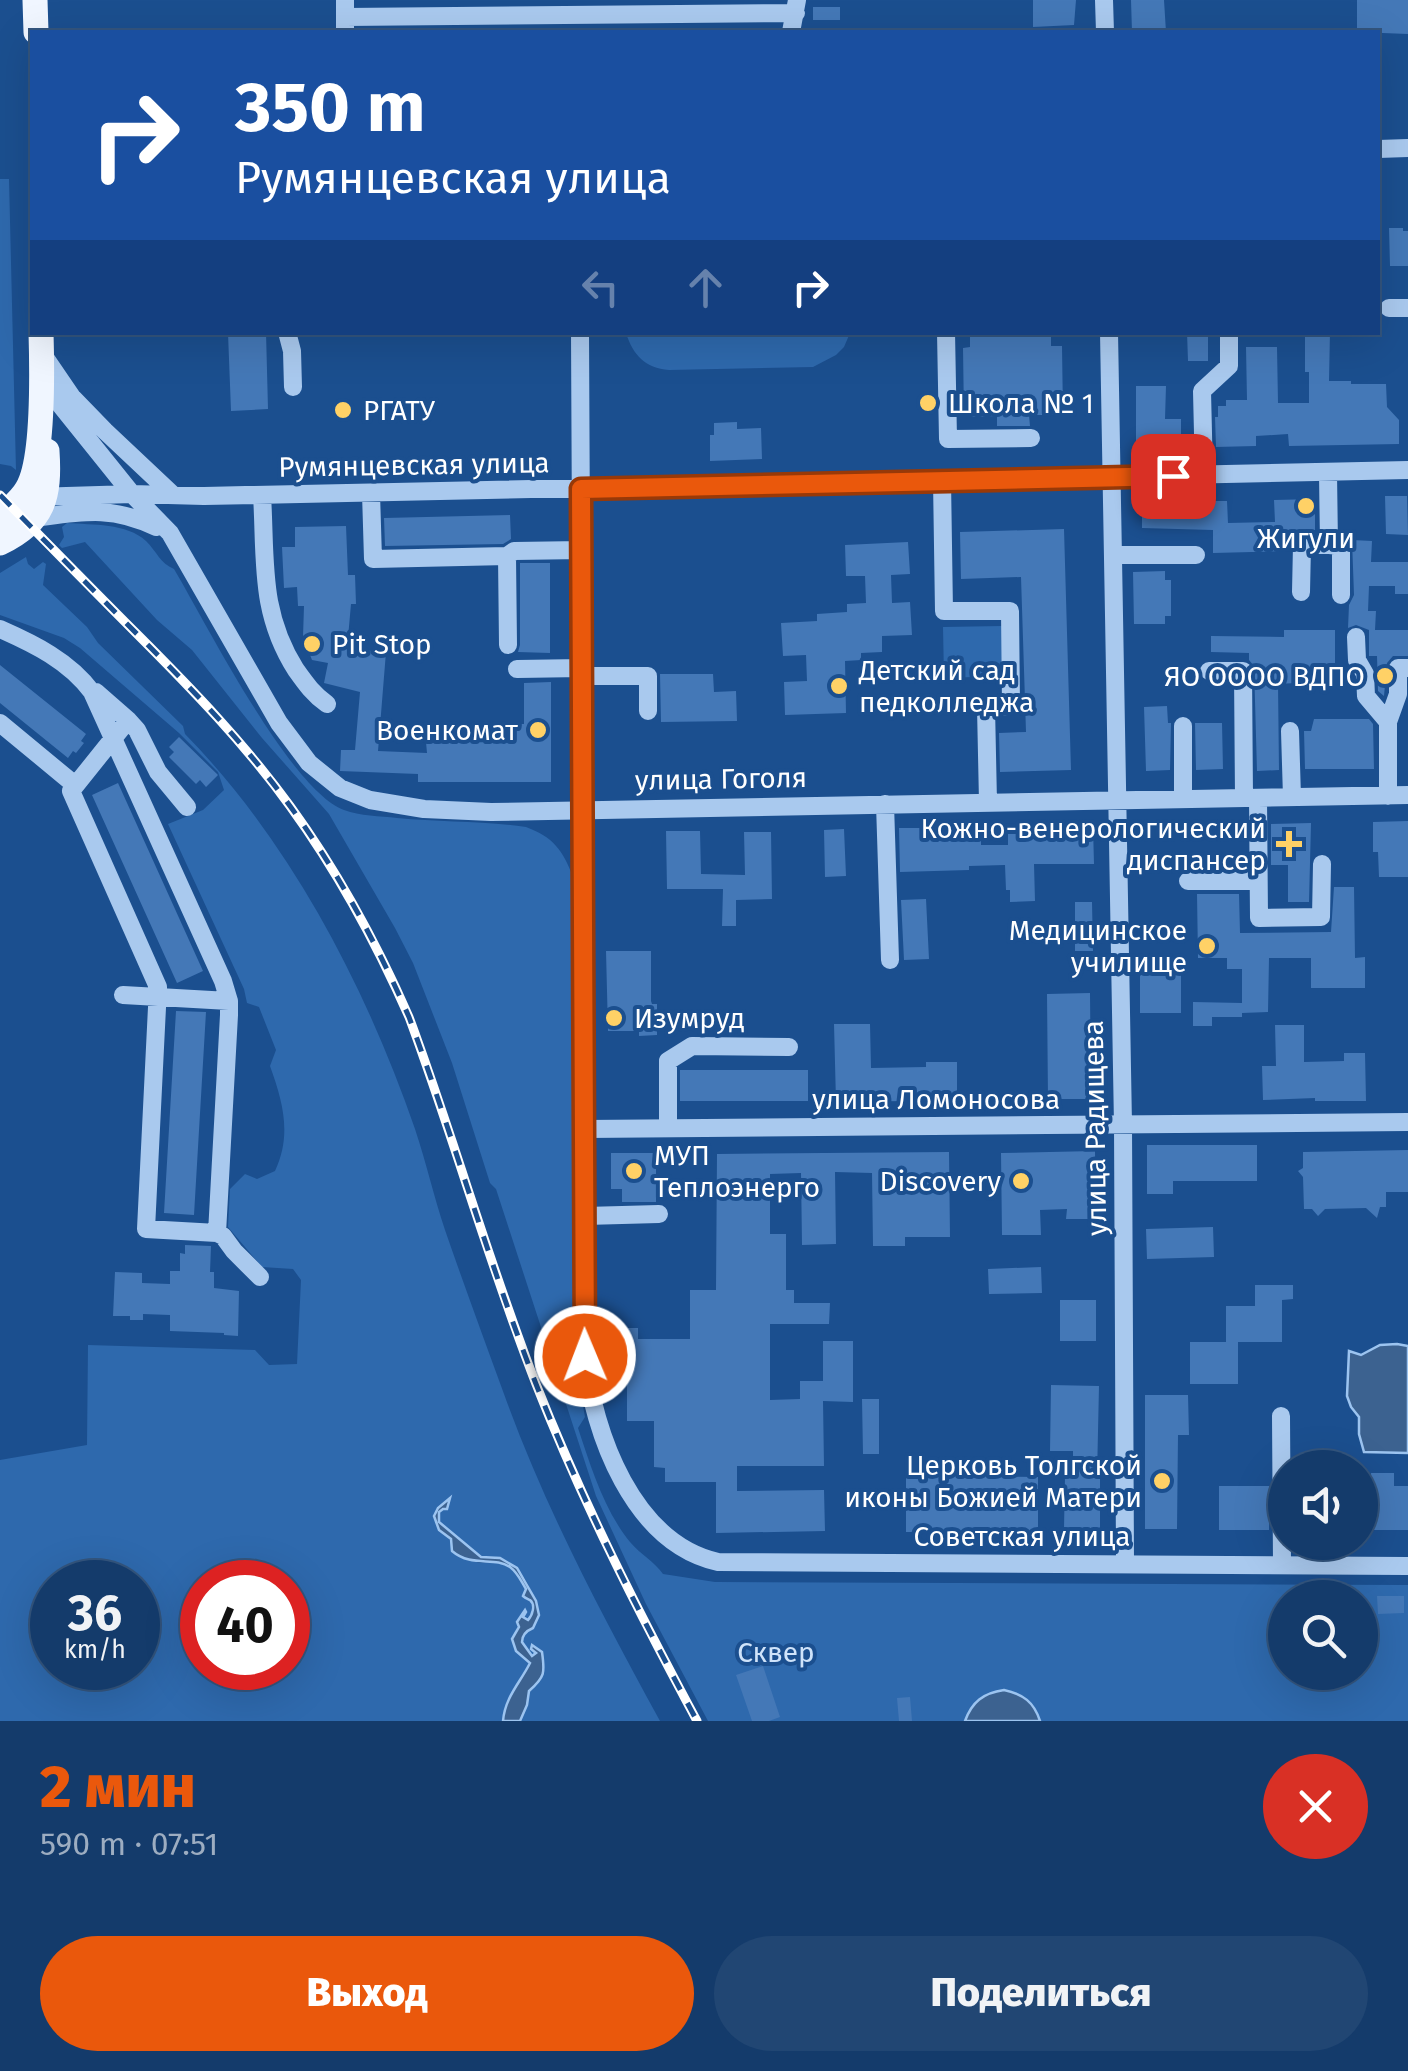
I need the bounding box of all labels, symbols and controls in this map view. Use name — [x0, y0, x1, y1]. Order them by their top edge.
text: 350 m — [235, 66, 426, 150]
icon: right — [70, 70, 200, 200]
text: Румянцевская улица — [235, 151, 671, 205]
icon: left — [573, 260, 628, 315]
icon: ahead — [678, 260, 733, 315]
icon: right — [783, 260, 838, 315]
place label: Школа № 1 — [948, 387, 1094, 420]
marker: Школа № 1 — [917, 392, 939, 414]
place label: РГАТУ — [363, 394, 436, 427]
marker: РГАТУ — [332, 399, 354, 421]
pin — [1131, 434, 1216, 519]
street label: Румянцевская улица — [278, 446, 550, 484]
icon: arrive — [1146, 449, 1201, 504]
marker: Жигули — [1295, 495, 1317, 517]
place label: Жигули — [1257, 522, 1355, 555]
place label: Pit Stop — [332, 628, 432, 661]
marker: Pit Stop — [301, 633, 323, 655]
place label: Детский сад педколледжа — [858, 654, 1034, 719]
place label: ЯО ОООО ВДПО — [1164, 660, 1365, 693]
marker: ЯО ОООО ВДПО — [1374, 665, 1396, 687]
marker: Детский сад педколледжа — [828, 675, 850, 697]
place label: Военкомат — [376, 714, 518, 747]
marker: Военкомат — [527, 719, 549, 741]
street label: улица Гоголя — [635, 761, 807, 797]
place label: Кожно-венерологический диспансер — [920, 812, 1266, 877]
marker: Кожно-венерологический диспансер — [1276, 831, 1302, 857]
place label: Медицинское училище — [1009, 914, 1187, 979]
marker: Медицинское училище — [1196, 935, 1218, 957]
place label: Изумруд — [634, 1002, 745, 1035]
marker: Изумруд — [603, 1007, 625, 1029]
street label: улица Радищева — [1077, 1020, 1113, 1236]
street label: улица Ломоносова — [812, 1083, 1060, 1116]
place label: МУП Теплоэнерго — [654, 1139, 820, 1204]
marker: МУП Теплоэнерго — [623, 1160, 645, 1182]
place label: Discovery — [879, 1165, 1001, 1198]
marker: Discovery — [1010, 1170, 1032, 1192]
position arrow — [533, 1304, 637, 1408]
place label: Церковь Толгской иконы Божией Матери — [844, 1449, 1142, 1514]
map controls — [1268, 1450, 1378, 1690]
button: sound — [1268, 1450, 1378, 1560]
marker: Церковь Толгской иконы Божией Матери — [1151, 1470, 1173, 1492]
street label: Советская улица — [913, 1520, 1131, 1553]
speed limit sign: 40 — [180, 1560, 310, 1690]
button: search — [1268, 1580, 1378, 1690]
text: 36 — [68, 1583, 122, 1643]
text: km/h — [64, 1635, 126, 1665]
park label: Сквер — [737, 1636, 815, 1669]
text: 2 мин — [40, 1751, 196, 1823]
button: close — [1263, 1754, 1368, 1859]
text: 590 m · 07:51 — [40, 1825, 218, 1863]
button: Выход — [40, 1936, 694, 2051]
button: Поделиться — [714, 1936, 1368, 2051]

